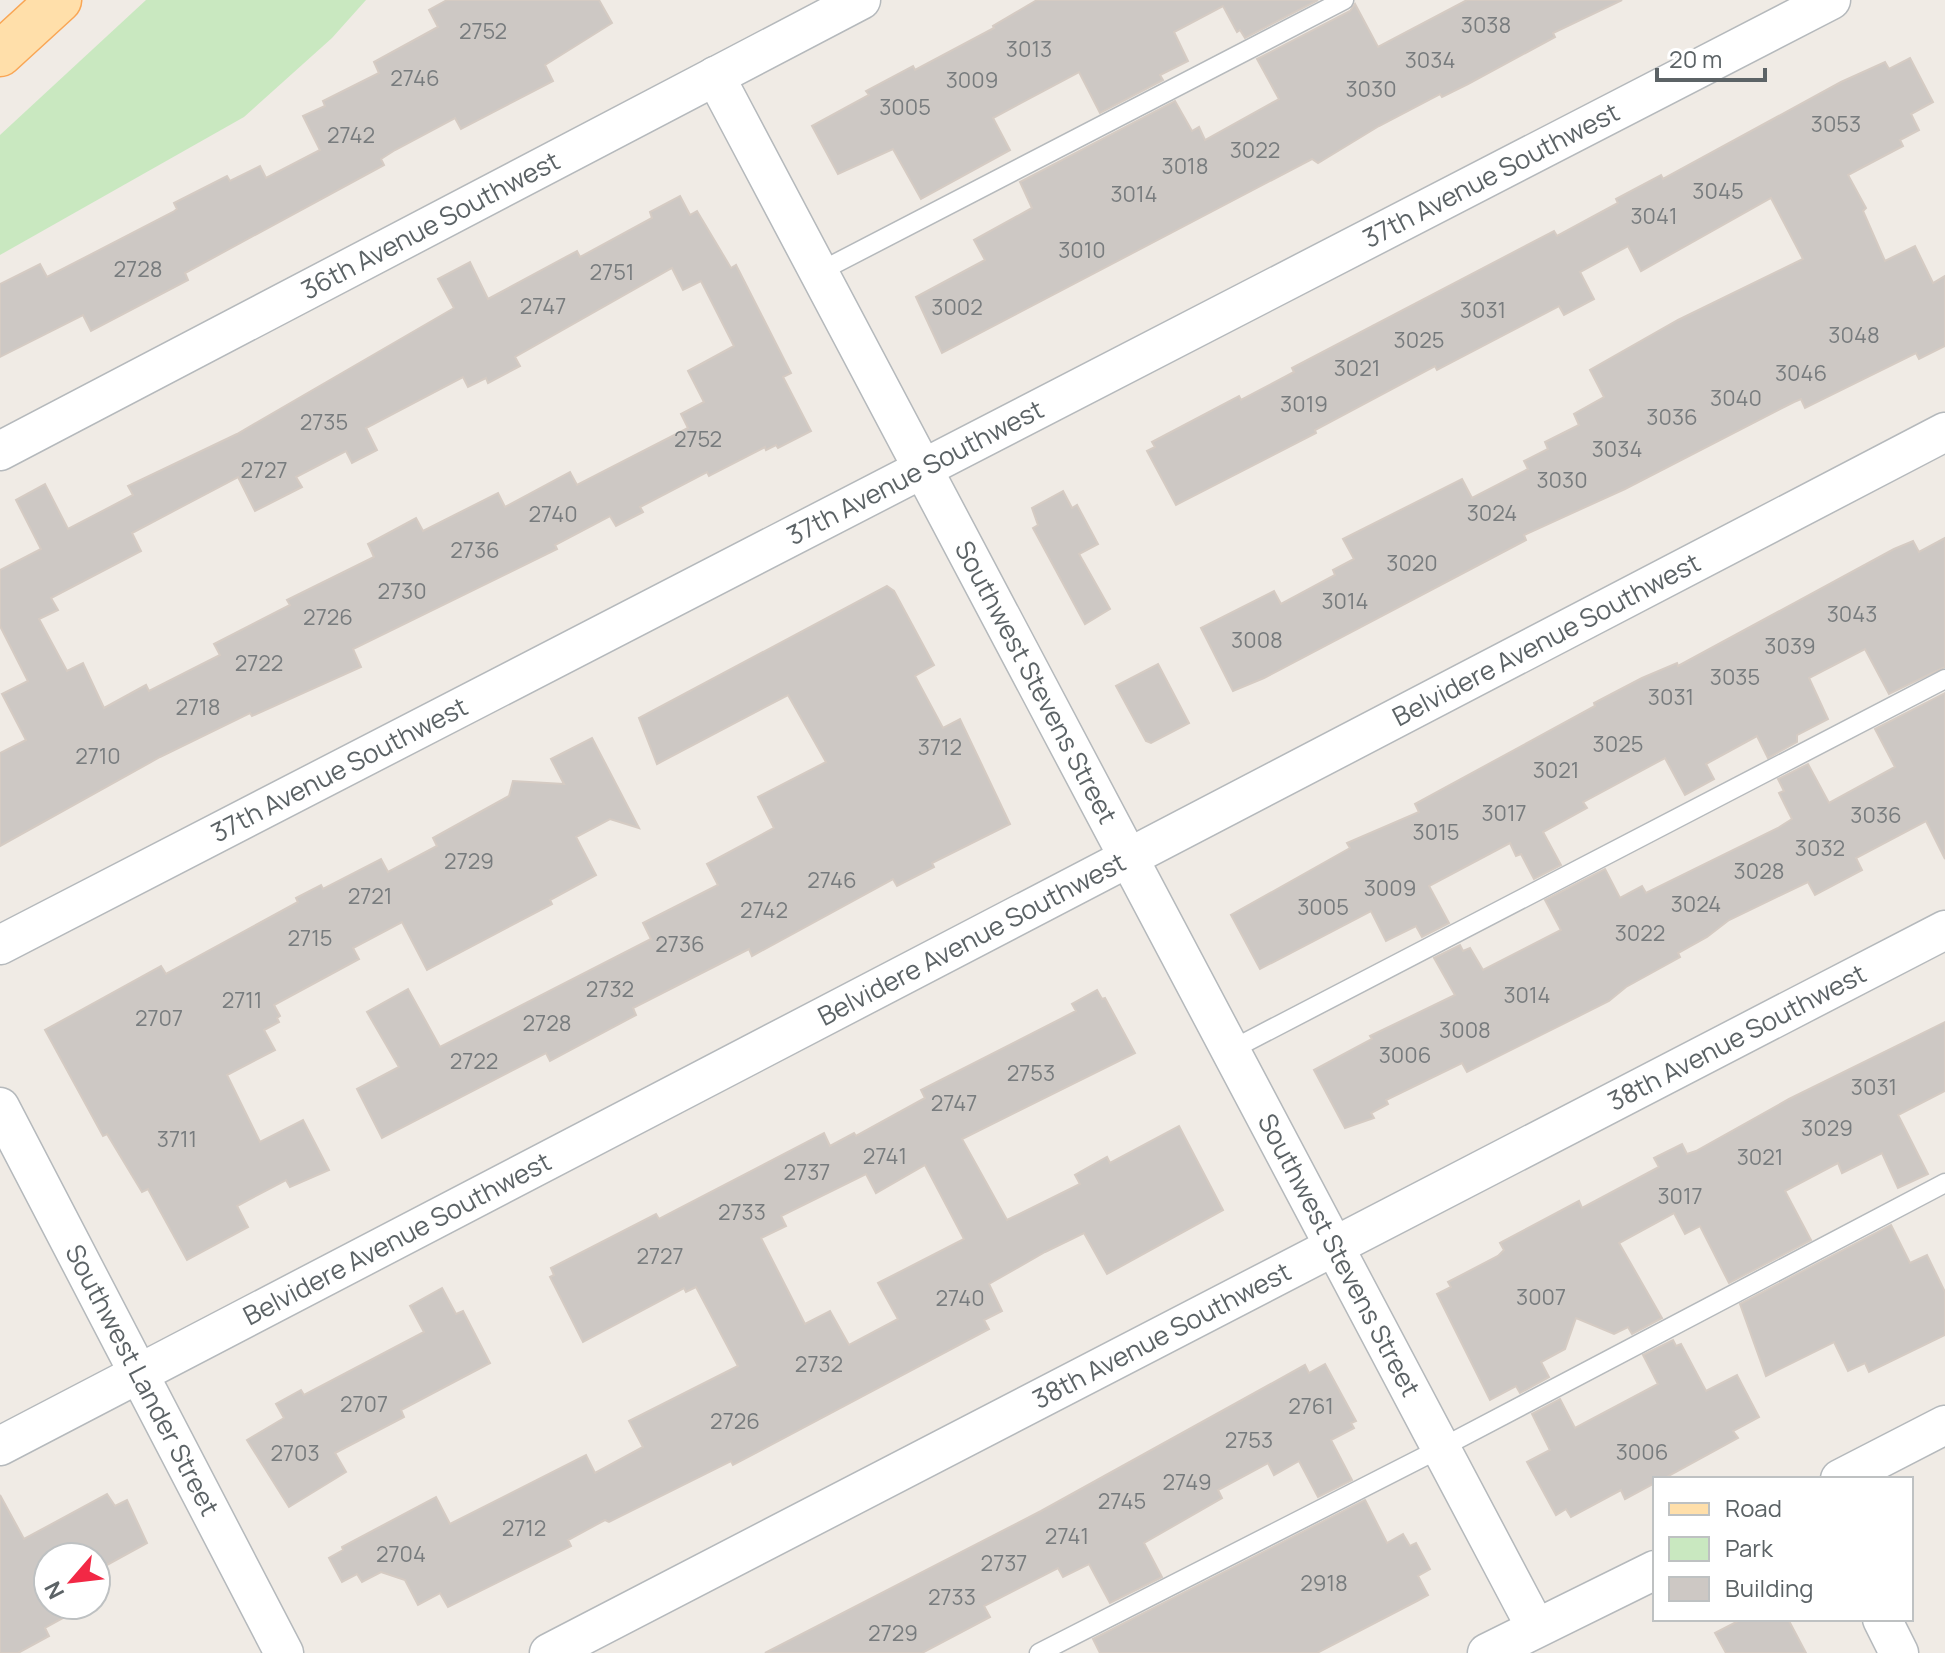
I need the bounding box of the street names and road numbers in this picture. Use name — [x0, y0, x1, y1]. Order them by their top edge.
street label: 37th Avenue Southwest — [1356, 93, 1625, 256]
street label: 36th Avenue Southwest — [294, 142, 566, 307]
street label: 37th Avenue Southwest — [780, 391, 1049, 553]
street label: Southwest Stevens Street — [947, 534, 1126, 830]
street label: Belvidere Avenue Southwest — [1386, 544, 1706, 734]
street label: 37th Avenue Southwest — [204, 688, 474, 850]
street label: Belvidere Avenue Southwest — [811, 843, 1132, 1034]
street label: 38th Avenue Southwest — [1601, 955, 1872, 1119]
street label: Southwest Stevens Street — [1250, 1107, 1429, 1403]
street label: Belvidere Avenue Southwest — [237, 1143, 557, 1333]
street label: Southwest Lander Street — [58, 1238, 229, 1522]
street label: 38th Avenue Southwest — [1026, 1253, 1297, 1417]

